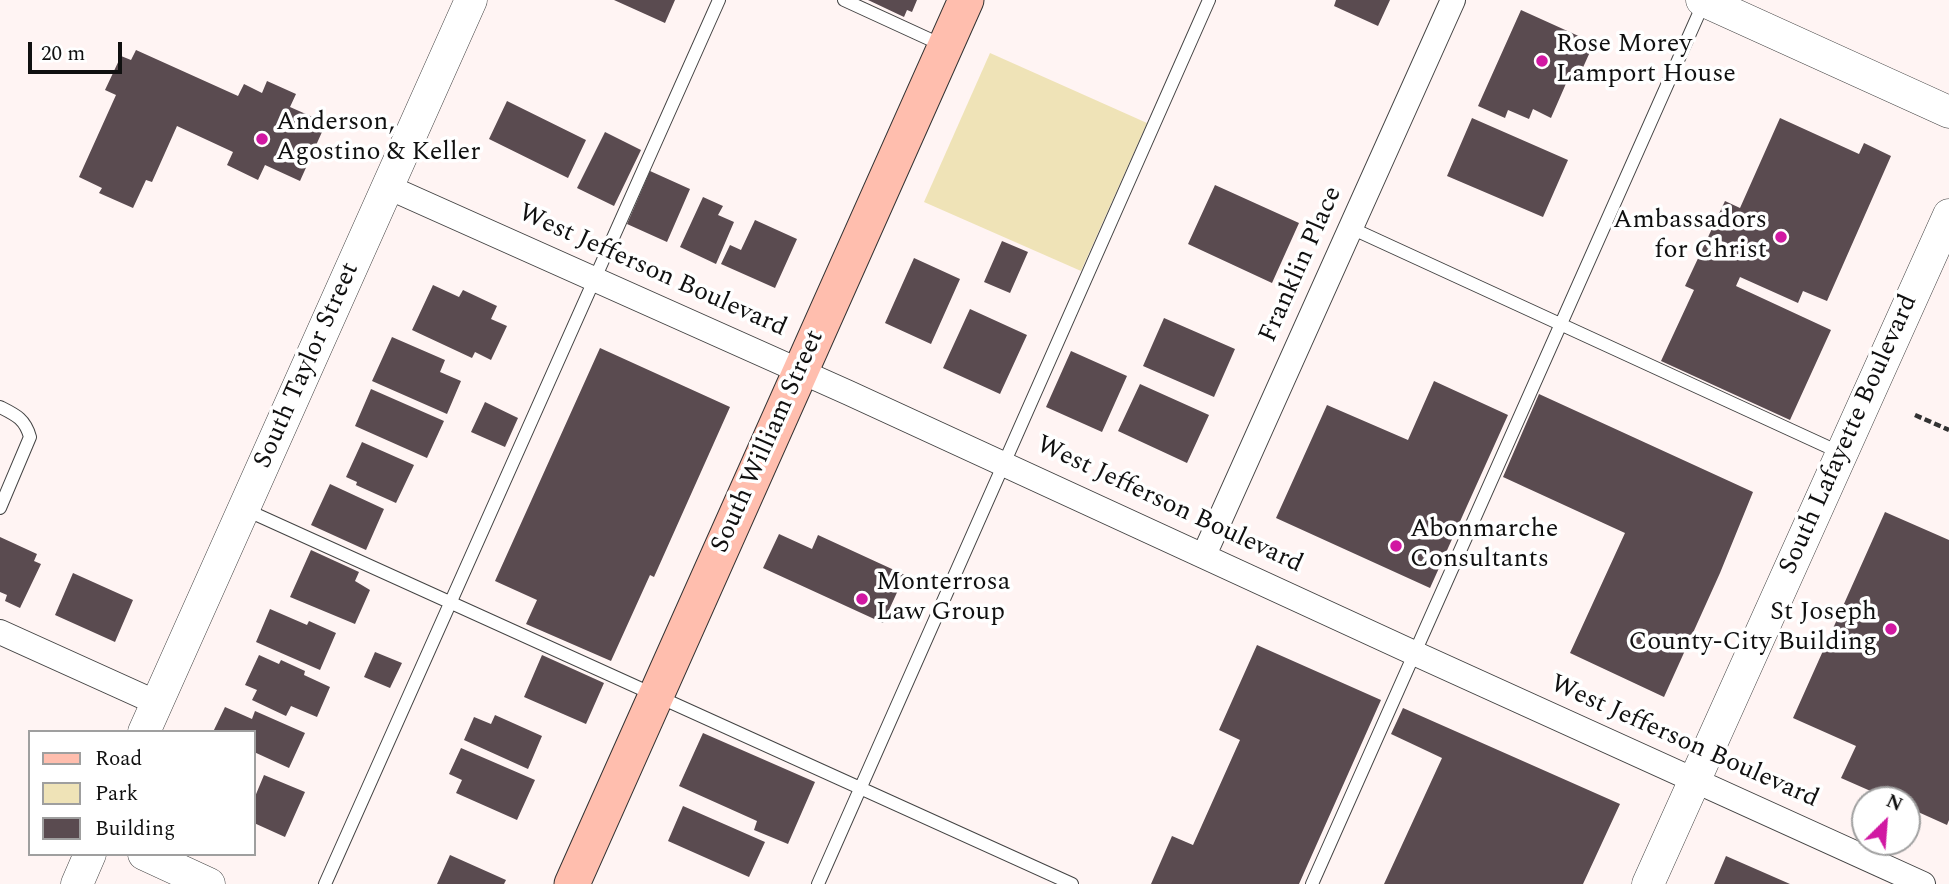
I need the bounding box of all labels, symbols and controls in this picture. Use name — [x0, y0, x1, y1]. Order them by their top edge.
scale bar — [32, 28, 126, 72]
place label: Rose Morey Lamport House — [1556, 30, 1736, 92]
text: 20 m — [41, 38, 85, 70]
marker: Rose Morey Lamport House — [1534, 53, 1550, 69]
place label: Anderson, Agostino & Keller — [276, 108, 480, 170]
marker: Anderson, Agostino & Keller — [254, 131, 270, 147]
street label: Franklin Place — [1254, 182, 1350, 348]
street label: West Jefferson Boulevard — [513, 199, 791, 345]
place label: Ambassadors for Christ — [1613, 206, 1767, 268]
marker: Ambassadors for Christ — [1773, 229, 1789, 245]
street label: South Taylor Street — [249, 258, 367, 474]
street label: South Lafayette Boulevard — [1774, 290, 1926, 580]
street label: South William Street — [706, 326, 832, 558]
street label: West Jefferson Boulevard — [1031, 431, 1307, 581]
place label: Abonmarche Consultants — [1410, 515, 1558, 576]
marker: Abonmarche Consultants — [1388, 538, 1404, 554]
place label: Monterrosa Law Group — [876, 568, 1011, 630]
marker: Monterrosa Law Group — [854, 591, 870, 607]
place label: St Joseph County-City Building — [1628, 598, 1877, 660]
marker: St Joseph County-City Building — [1883, 621, 1899, 637]
street label: West Jefferson Boulevard — [1545, 670, 1823, 816]
legend — [28, 730, 256, 856]
text: Road — [95, 743, 142, 775]
text: Park — [95, 778, 138, 810]
north arrow — [1851, 786, 1921, 856]
text: N — [1881, 787, 1907, 820]
text: Building — [95, 813, 175, 845]

